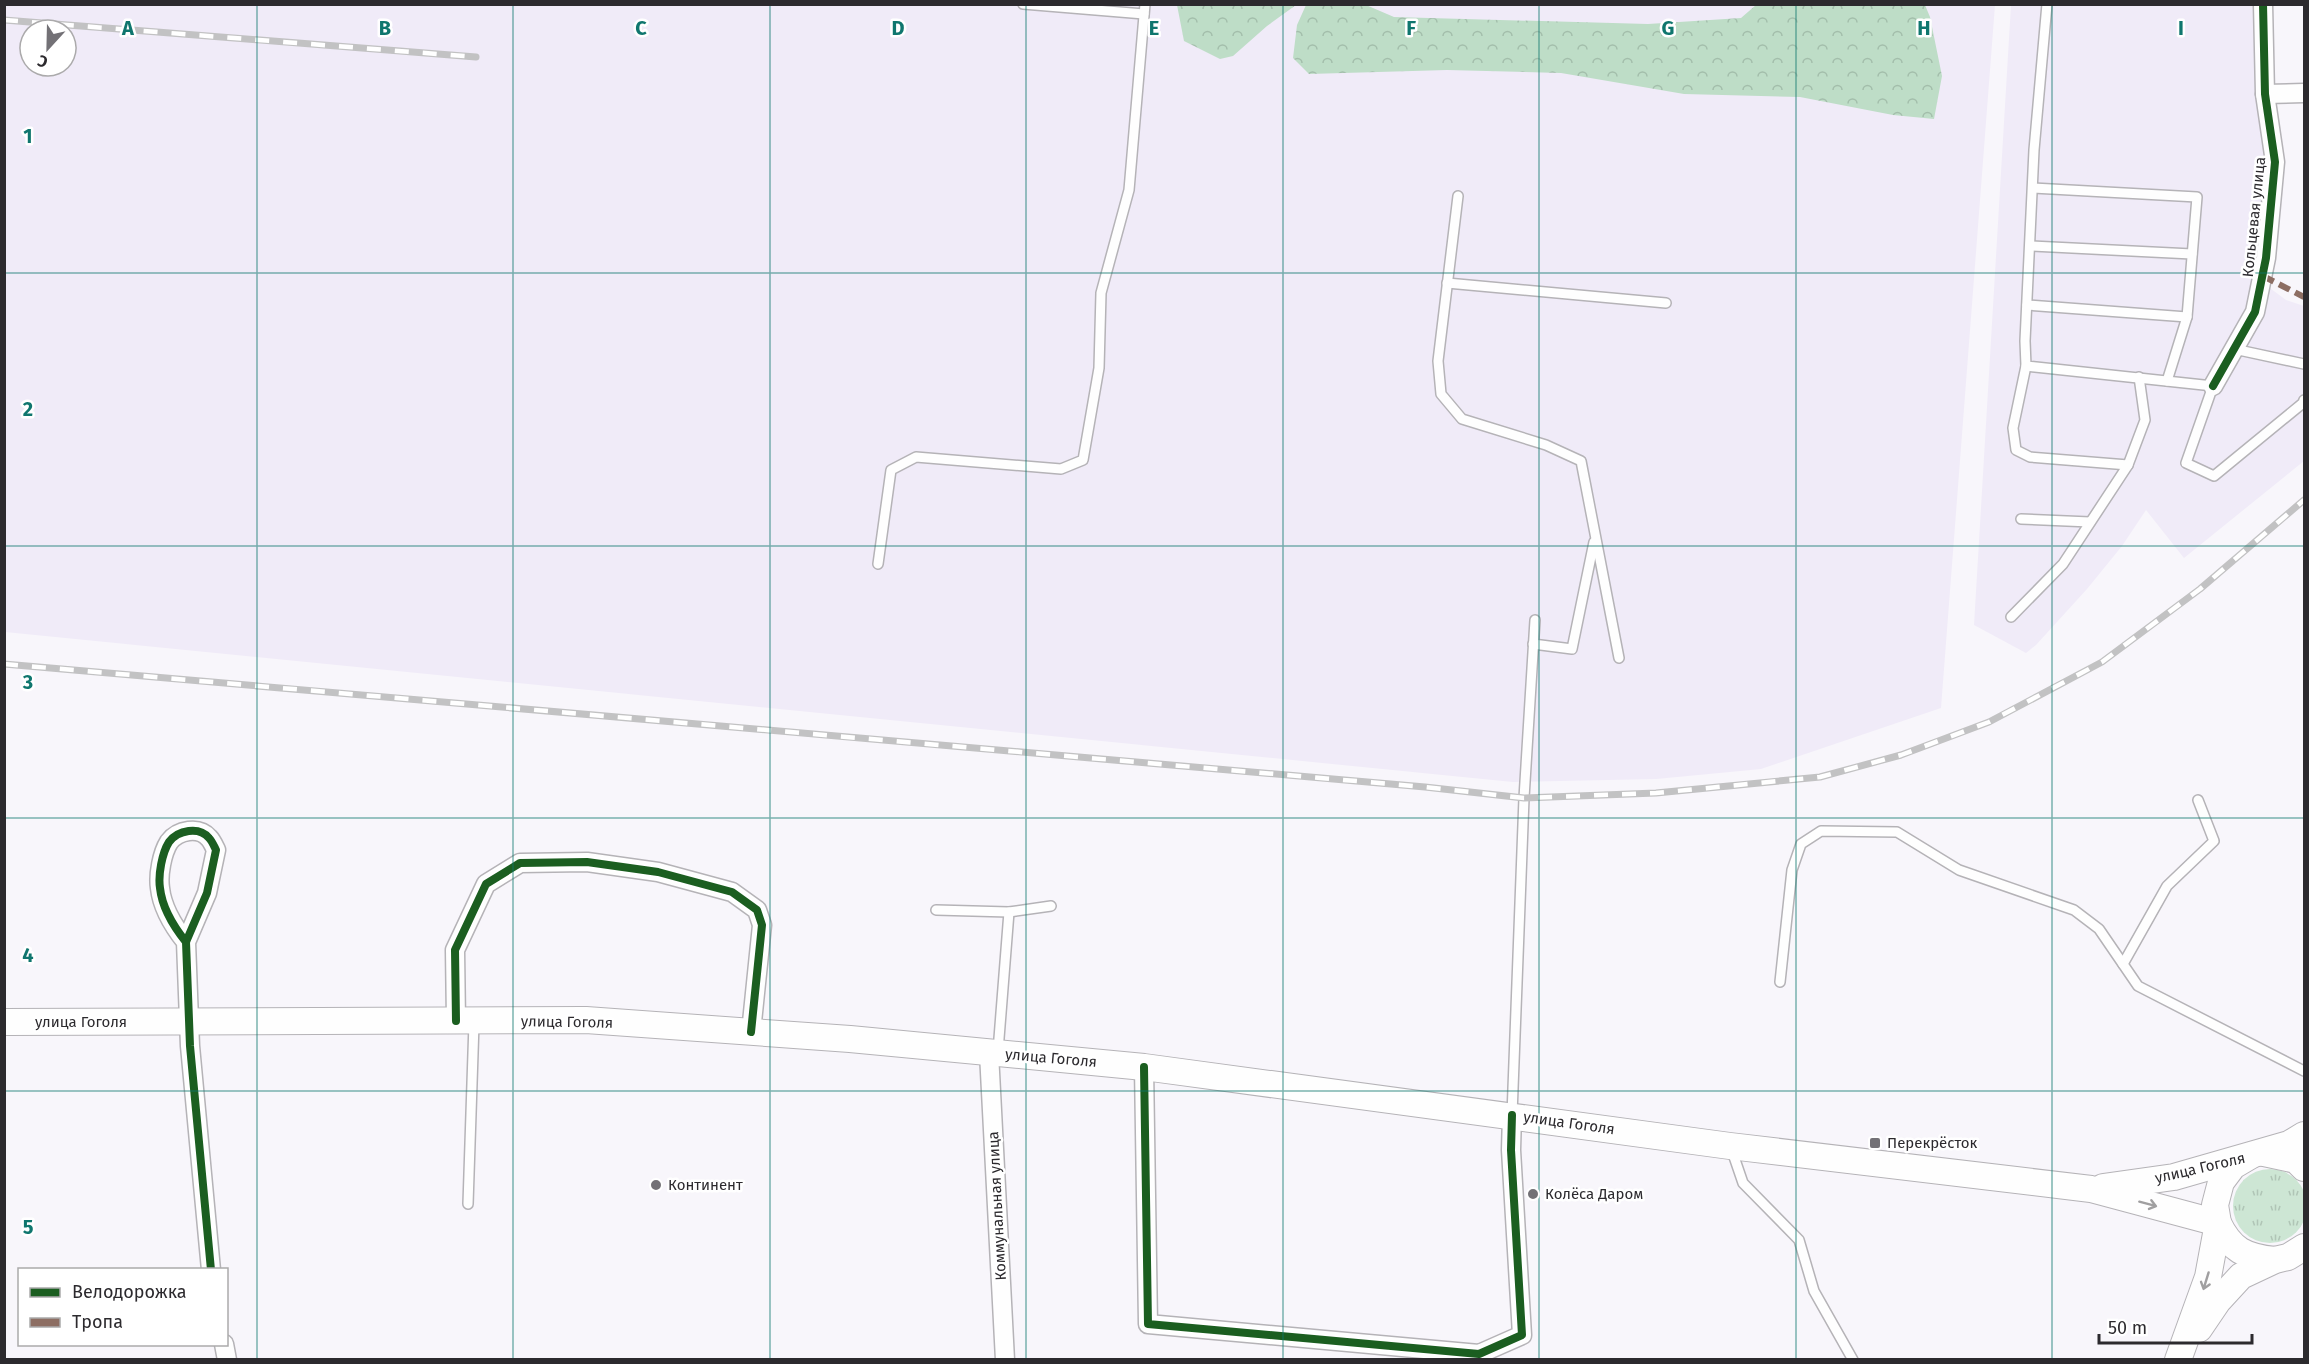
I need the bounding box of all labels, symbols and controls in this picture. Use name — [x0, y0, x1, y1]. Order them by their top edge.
text: A — [121, 16, 135, 40]
text: B — [379, 16, 391, 40]
text: C — [635, 16, 647, 40]
text: D — [891, 16, 905, 40]
text: E — [1149, 16, 1159, 40]
text: F — [1406, 16, 1416, 40]
text: G — [1662, 16, 1674, 40]
text: H — [1917, 16, 1931, 40]
text: I — [2178, 16, 2184, 40]
north arrow — [18, 18, 78, 78]
text: С — [34, 51, 50, 72]
text: 1 — [23, 124, 33, 148]
street label: Кольцевая улица — [2239, 156, 2269, 278]
text: 2 — [23, 397, 33, 421]
text: 3 — [22, 670, 33, 694]
text: 4 — [22, 943, 34, 967]
street label: улица Гоголя — [521, 1012, 613, 1032]
street label: улица Гоголя — [35, 1013, 127, 1031]
street label: улица Гоголя — [1004, 1045, 1098, 1071]
street label: улица Гоголя — [1522, 1108, 1616, 1138]
street label: Коммунальная улица — [984, 1131, 1010, 1281]
place label: Перекрёсток — [1887, 1134, 1978, 1152]
marker: Перекрёсток — [1868, 1136, 1882, 1150]
street label: улица Гоголя — [2153, 1149, 2247, 1187]
place label: Континент — [668, 1176, 743, 1194]
marker: Континент — [649, 1178, 663, 1192]
place label: Колёса Даром — [1545, 1185, 1643, 1203]
marker: Колёса Даром — [1526, 1187, 1540, 1201]
one-way arrow — [2138, 1199, 2157, 1210]
text: 5 — [23, 1215, 34, 1239]
legend — [18, 1268, 228, 1346]
one-way arrow — [2200, 1271, 2211, 1290]
text: Велодорожка — [72, 1281, 187, 1303]
scale bar — [2099, 1307, 2252, 1345]
text: Тропа — [72, 1311, 123, 1333]
text: 50 m — [2108, 1317, 2147, 1339]

